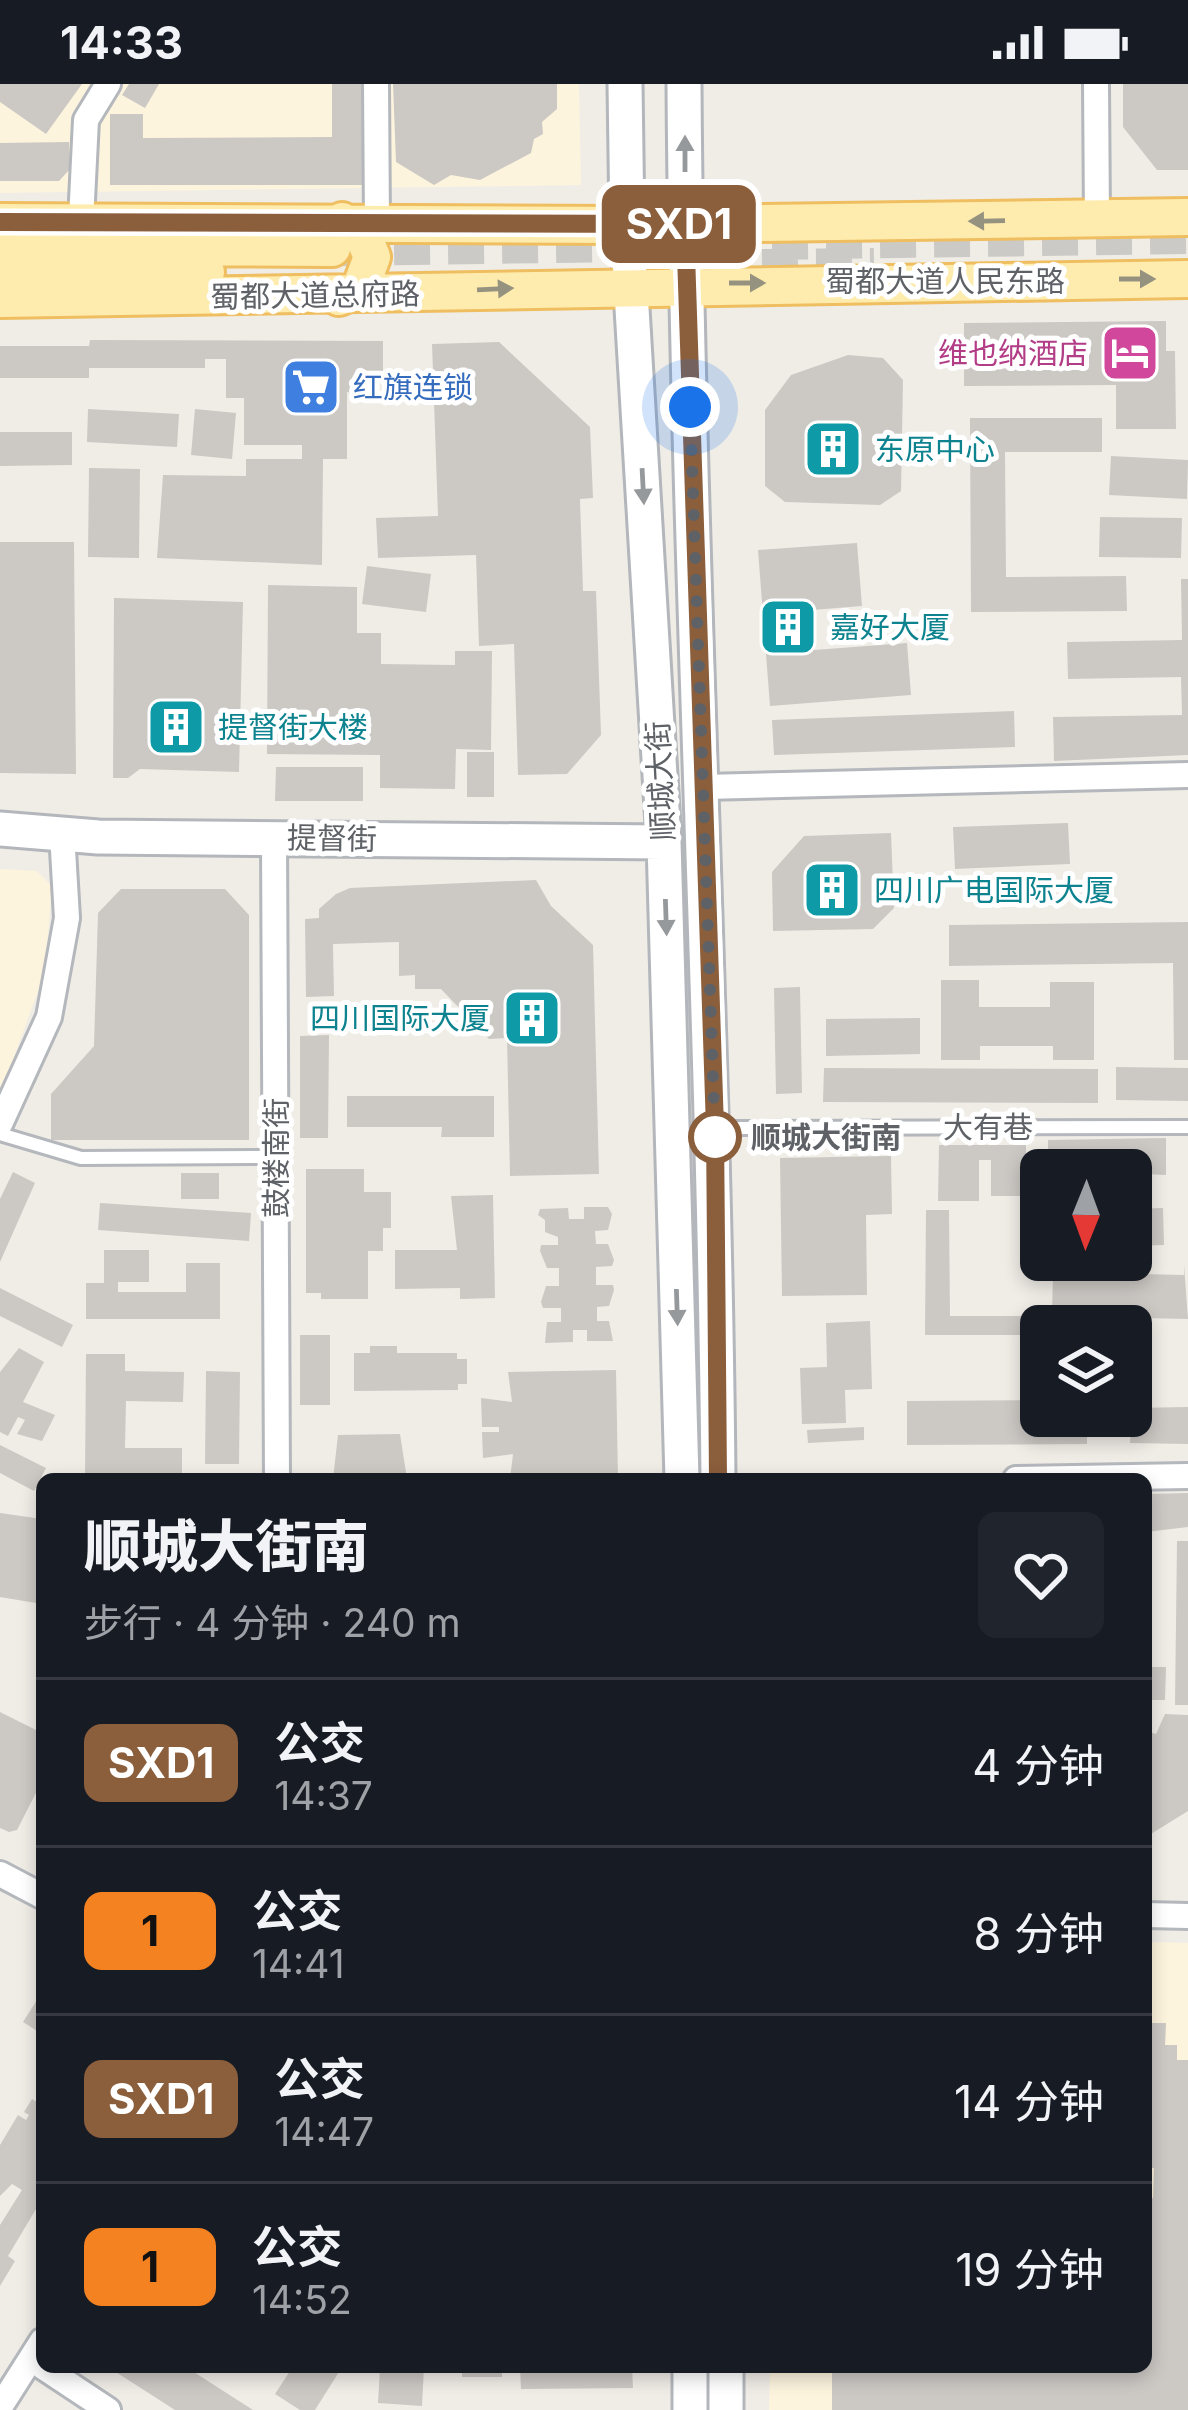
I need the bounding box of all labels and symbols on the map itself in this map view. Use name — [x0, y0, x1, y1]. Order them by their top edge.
one-way arrow — [675, 134, 695, 172]
line badge: SXD1 — [595, 185, 763, 263]
one-way arrow — [967, 211, 1005, 230]
street label: 蜀都大道人民东路 — [825, 263, 1065, 299]
one-way arrow — [1119, 270, 1157, 289]
one-way arrow — [729, 273, 767, 292]
street label: 蜀都大道总府路 — [210, 275, 420, 315]
one-way arrow — [477, 279, 515, 298]
hotel icon: 维也纳酒店 — [1099, 322, 1161, 384]
place label: 维也纳酒店 — [938, 335, 1088, 371]
supermarket icon: 红旗连锁 — [280, 356, 342, 418]
place label: 红旗连锁 — [353, 369, 473, 405]
your location — [660, 377, 720, 437]
building icon: 东原中心 — [802, 418, 864, 480]
place label: 东原中心 — [875, 431, 995, 467]
one-way arrow — [633, 468, 652, 505]
building icon: 嘉好大厦 — [757, 596, 819, 658]
place label: 嘉好大厦 — [830, 609, 950, 645]
building icon: 提督街大楼 — [145, 696, 207, 758]
place label: 提督街大楼 — [218, 709, 368, 745]
street label: 顺城大街 — [639, 720, 681, 842]
street label: 提督街 — [287, 819, 377, 857]
building icon: 四川广电国际大厦 — [801, 859, 863, 921]
place label: 四川广电国际大厦 — [874, 872, 1114, 908]
one-way arrow — [657, 899, 676, 937]
building icon: 四川国际大厦 — [501, 987, 563, 1049]
place label: 四川国际大厦 — [310, 1000, 490, 1036]
street label: 鼓楼南街 — [258, 1098, 294, 1218]
street label: 大有巷 — [943, 1109, 1033, 1145]
marker: 顺城大街南 — [690, 1112, 740, 1162]
place label: 顺城大街南 — [751, 1119, 901, 1155]
north arrow — [1020, 1149, 1152, 1281]
one-way arrow — [668, 1289, 687, 1327]

